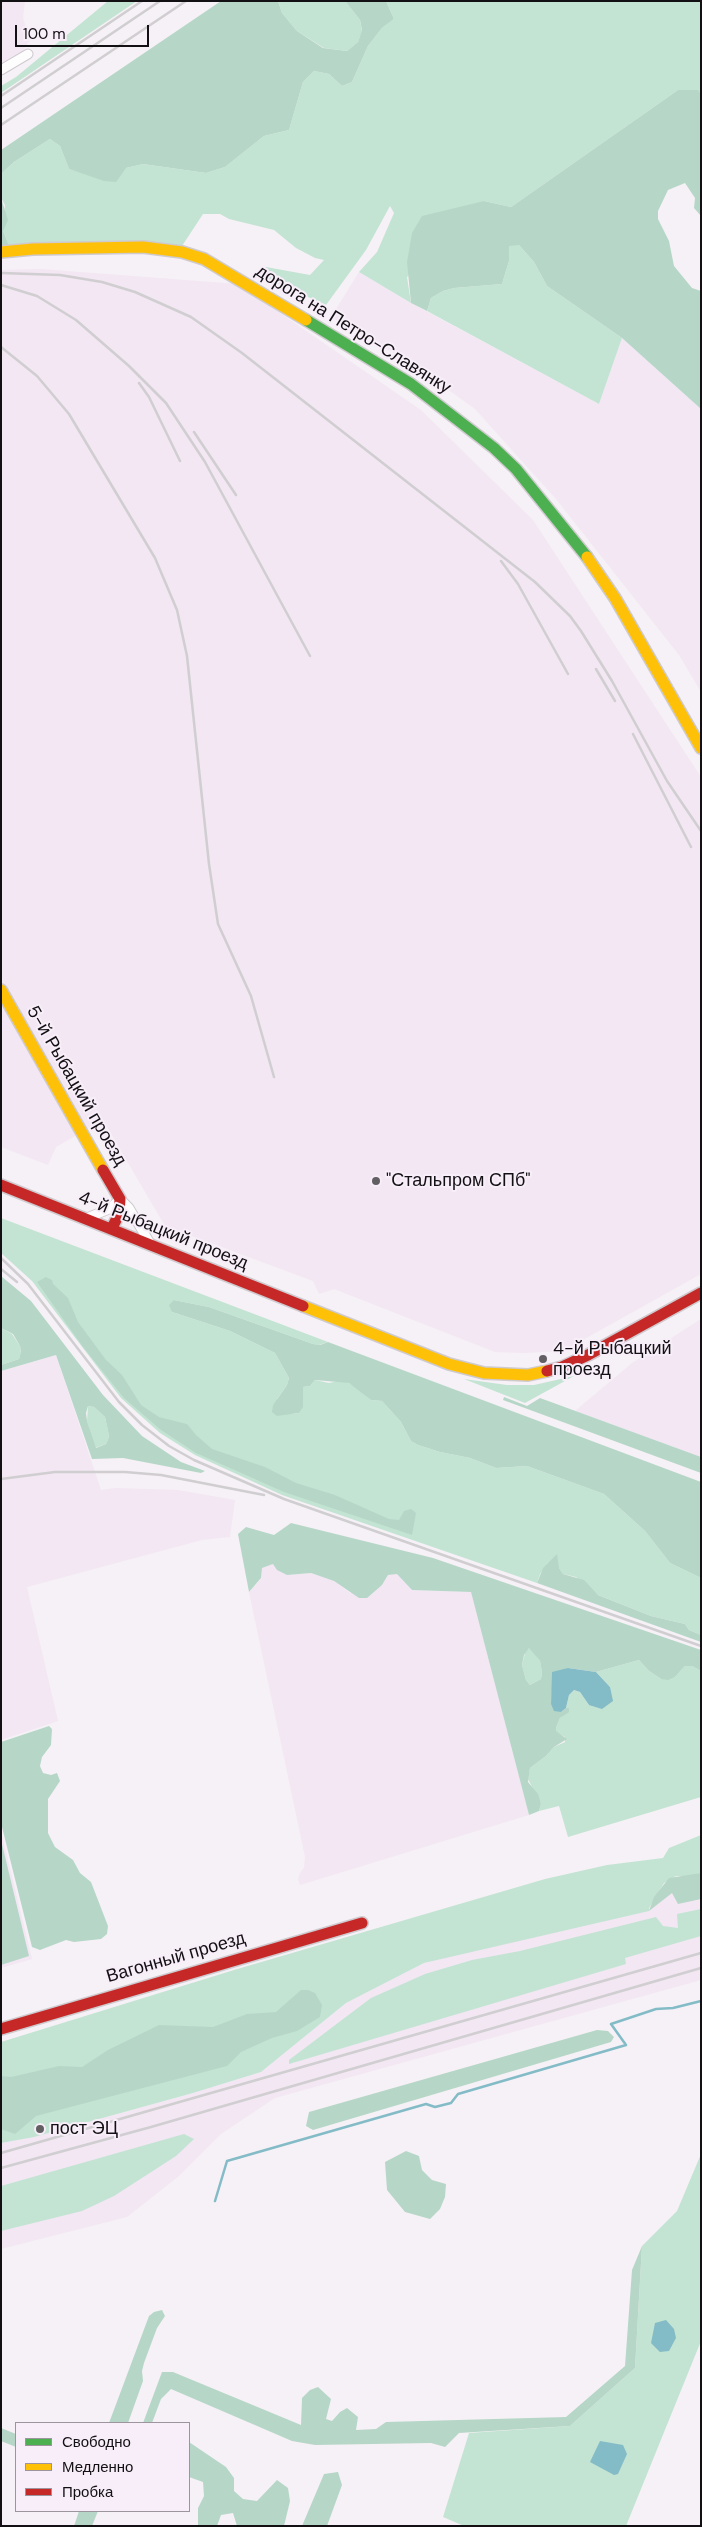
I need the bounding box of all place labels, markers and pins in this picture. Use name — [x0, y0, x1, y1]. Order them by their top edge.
place label: "Стальпром СПб" — [386, 1170, 531, 1192]
marker: "Стальпром СПб" — [370, 1175, 382, 1187]
place label: 4-й Рыбацкий проезд — [553, 1338, 672, 1380]
marker: 4-й Рыбацкий проезд — [537, 1353, 549, 1365]
place label: пост ЭЦ — [50, 2118, 118, 2140]
marker: пост ЭЦ — [34, 2123, 46, 2135]

